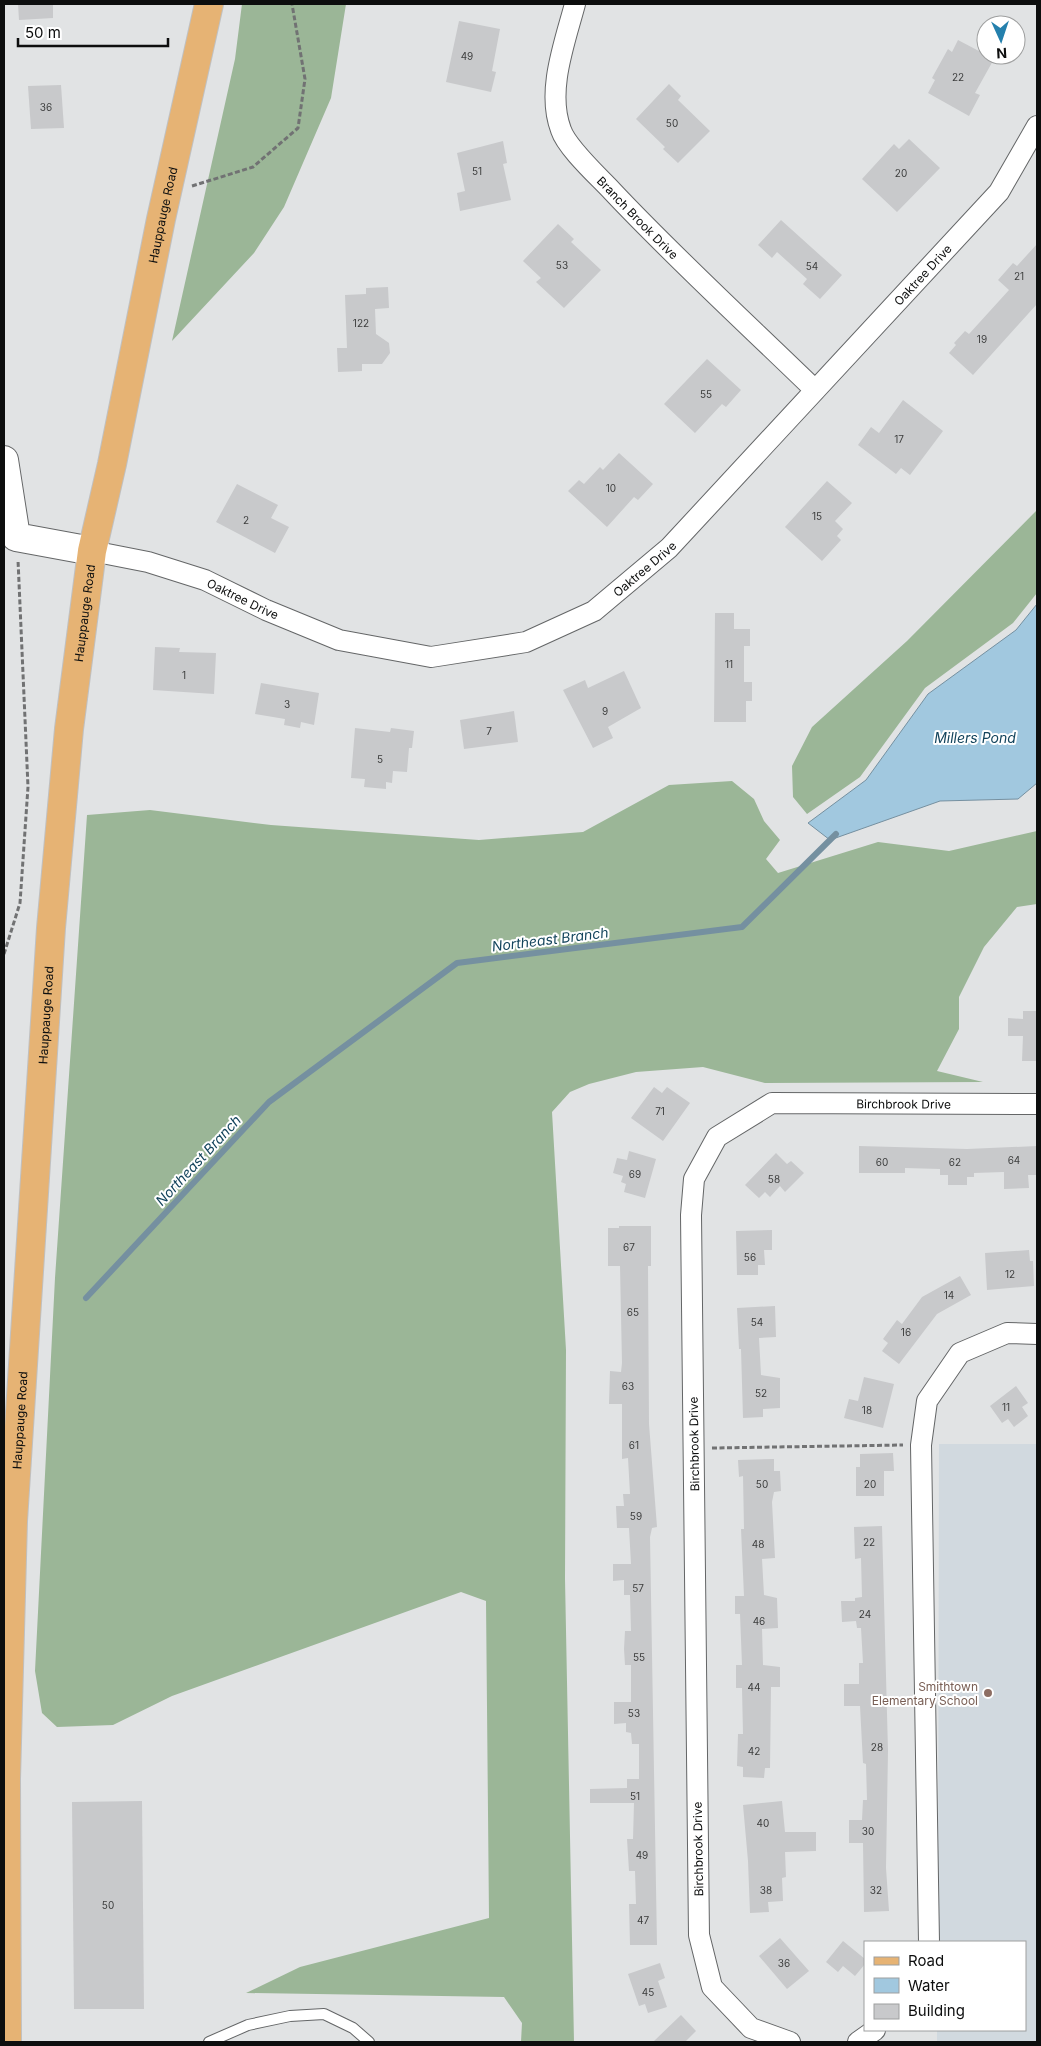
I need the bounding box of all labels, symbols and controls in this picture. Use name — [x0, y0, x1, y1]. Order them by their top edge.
scale bar — [18, 15, 168, 47]
north arrow — [976, 15, 1026, 65]
text: 50 m — [25, 23, 61, 42]
text: N — [996, 45, 1007, 62]
house number: 49 — [461, 50, 473, 62]
house number: 22 — [952, 71, 964, 83]
house number: 36 — [40, 101, 52, 113]
house number: 50 — [666, 117, 678, 129]
street label: Hauppauge Road — [145, 165, 180, 264]
house number: 51 — [472, 165, 482, 177]
house number: 20 — [895, 167, 907, 179]
street label: Branch Brook Drive — [594, 173, 682, 262]
street label: Oaktree Drive — [890, 241, 954, 308]
house number: 53 — [556, 259, 568, 271]
house number: 54 — [806, 260, 818, 272]
house number: 21 — [1014, 270, 1024, 282]
house number: 122 — [353, 317, 369, 329]
house number: 19 — [977, 333, 987, 345]
house number: 55 — [700, 388, 712, 400]
house number: 17 — [894, 433, 904, 445]
house number: 10 — [606, 482, 616, 494]
house number: 15 — [812, 510, 822, 522]
house number: 2 — [243, 514, 249, 526]
street label: Oaktree Drive — [610, 538, 679, 600]
street label: Hauppauge Road — [70, 563, 98, 663]
street label: Oaktree Drive — [205, 575, 281, 622]
house number: 11 — [725, 658, 733, 670]
house number: 1 — [182, 669, 186, 681]
house number: 3 — [284, 698, 290, 710]
house number: 9 — [602, 705, 608, 717]
house number: 7 — [486, 725, 492, 737]
water label: Millers Pond — [934, 729, 1016, 746]
house number: 5 — [377, 753, 383, 765]
water label: Northeast Branch — [491, 923, 609, 955]
street label: Hauppauge Road — [35, 966, 56, 1065]
street label: Birchbrook Drive — [856, 1096, 951, 1111]
house number: 71 — [655, 1105, 665, 1117]
water label: Northeast Branch — [152, 1111, 244, 1209]
house number: 64 — [1008, 1154, 1020, 1166]
house number: 60 — [876, 1156, 888, 1168]
house number: 62 — [949, 1156, 961, 1168]
house number: 69 — [629, 1168, 641, 1180]
house number: 58 — [768, 1173, 780, 1185]
house number: 67 — [623, 1241, 635, 1253]
house number: 56 — [744, 1251, 756, 1263]
house number: 12 — [1005, 1268, 1015, 1280]
house number: 14 — [944, 1289, 954, 1301]
house number: 65 — [627, 1306, 639, 1318]
house number: 54 — [751, 1316, 763, 1328]
house number: 16 — [901, 1326, 911, 1338]
street label: Hauppauge Road — [9, 1371, 30, 1470]
house number: 63 — [622, 1380, 634, 1392]
house number: 52 — [755, 1387, 767, 1399]
street label: Birchbrook Drive — [686, 1396, 702, 1492]
house number: 11 — [1002, 1401, 1010, 1413]
house number: 18 — [862, 1404, 872, 1416]
house number: 61 — [629, 1439, 639, 1451]
house number: 50 — [756, 1478, 768, 1490]
house number: 20 — [864, 1478, 876, 1490]
house number: 59 — [630, 1510, 642, 1522]
house number: 22 — [863, 1536, 875, 1548]
house number: 48 — [752, 1538, 764, 1550]
house number: 57 — [632, 1582, 644, 1594]
house number: 24 — [859, 1608, 871, 1620]
house number: 46 — [753, 1615, 765, 1627]
house number: 55 — [633, 1651, 645, 1663]
place label: Smithtown Elementary School — [872, 1679, 978, 1708]
house number: 44 — [748, 1681, 760, 1693]
marker: Smithtown Elementary School — [982, 1687, 994, 1699]
house number: 53 — [628, 1707, 640, 1719]
house number: 28 — [871, 1741, 883, 1753]
house number: 42 — [748, 1745, 760, 1757]
house number: 51 — [630, 1790, 640, 1802]
street label: Birchbrook Drive — [690, 1801, 706, 1897]
house number: 40 — [757, 1817, 769, 1829]
house number: 30 — [862, 1825, 874, 1837]
house number: 49 — [636, 1849, 648, 1861]
house number: 38 — [760, 1884, 772, 1896]
house number: 32 — [870, 1884, 882, 1896]
house number: 50 — [102, 1899, 114, 1911]
house number: 47 — [637, 1914, 649, 1926]
legend — [864, 1941, 1026, 2031]
text: Road — [908, 1951, 944, 1970]
house number: 36 — [778, 1957, 790, 1969]
text: Water — [908, 1976, 950, 1995]
house number: 45 — [642, 1986, 654, 1998]
text: Building — [908, 2001, 965, 2020]

